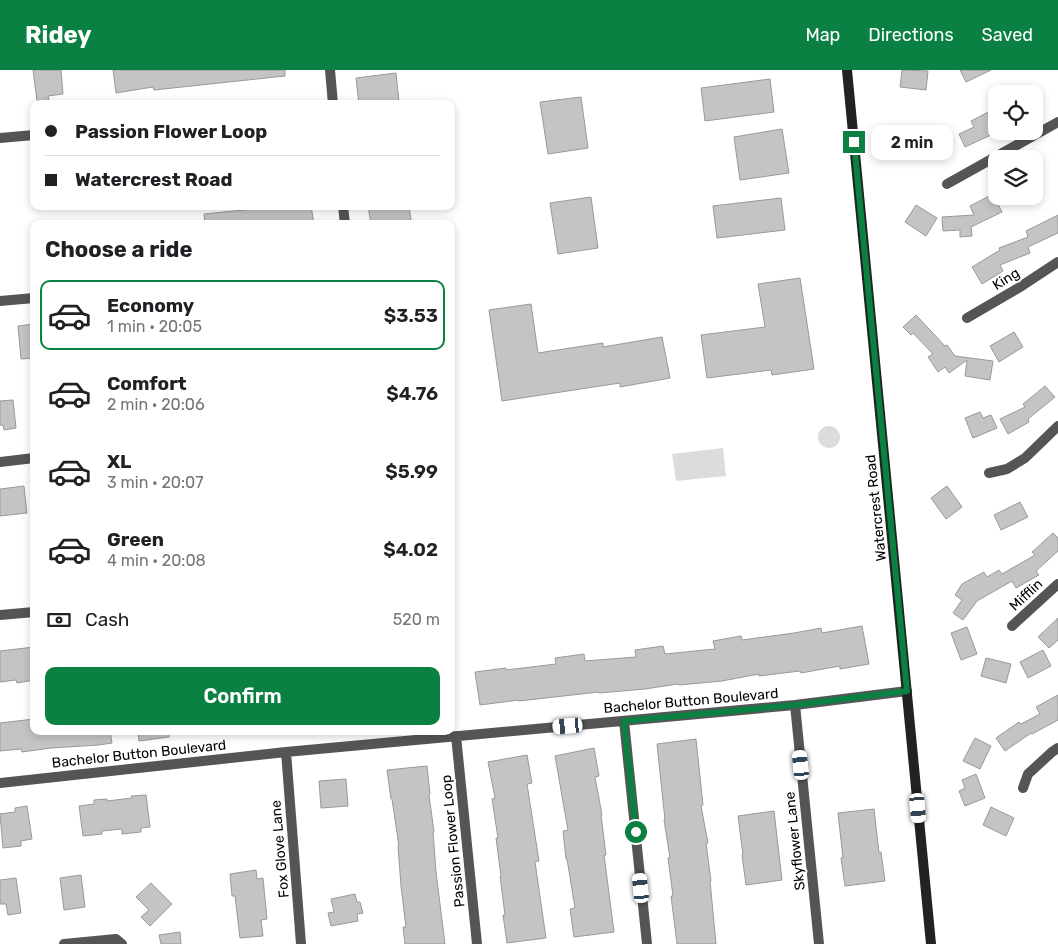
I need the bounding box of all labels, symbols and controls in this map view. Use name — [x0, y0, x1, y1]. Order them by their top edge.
text: Ridey — [25, 21, 92, 49]
text: Map — [805, 24, 840, 46]
text: Directions — [868, 24, 954, 46]
text: Saved — [982, 24, 1033, 46]
map controls — [988, 85, 1043, 205]
button: locate — [988, 85, 1043, 140]
text: Passion Flower Loop — [75, 120, 267, 143]
callout: 2 min — [872, 124, 954, 160]
route end — [843, 131, 865, 153]
text: 2 min — [891, 133, 933, 152]
button: layers — [988, 150, 1043, 205]
text: Watercrest Road — [75, 168, 232, 191]
text: Choose a ride — [45, 236, 192, 263]
street label: King — [989, 264, 1023, 294]
icon: car — [47, 293, 92, 338]
text: Economy — [107, 294, 194, 317]
text: $3.53 — [384, 304, 438, 327]
text: 1 min · 20:05 — [107, 317, 202, 336]
icon: car — [47, 371, 92, 416]
text: Comfort — [107, 372, 187, 395]
text: $4.76 — [386, 382, 438, 405]
text: 2 min · 20:06 — [107, 395, 205, 414]
icon: car — [47, 449, 92, 494]
text: XL — [107, 450, 131, 473]
street label: Watercrest Road — [862, 454, 890, 562]
text: $5.99 — [385, 460, 438, 483]
text: 3 min · 20:07 — [107, 473, 203, 492]
icon: car — [47, 527, 92, 572]
text: Green — [107, 528, 164, 551]
text: $4.02 — [383, 538, 438, 561]
text: 4 min · 20:08 — [107, 551, 206, 570]
street label: Mifflin — [1006, 575, 1046, 615]
icon: cash — [45, 606, 73, 634]
text: Cash — [85, 608, 129, 631]
text: 520 m — [393, 610, 440, 629]
button: Confirm — [45, 667, 440, 725]
street label: Bachelor Button Boulevard — [603, 685, 779, 717]
car — [552, 717, 583, 735]
street label: Bachelor Button Boulevard — [51, 736, 227, 772]
car — [791, 749, 810, 781]
street label: Passion Flower Loop — [438, 774, 468, 908]
street label: Skyflower Lane — [781, 791, 809, 891]
car — [909, 792, 926, 824]
street label: Fox Glove Lane — [267, 799, 293, 899]
route start — [625, 821, 647, 843]
car — [631, 872, 650, 904]

